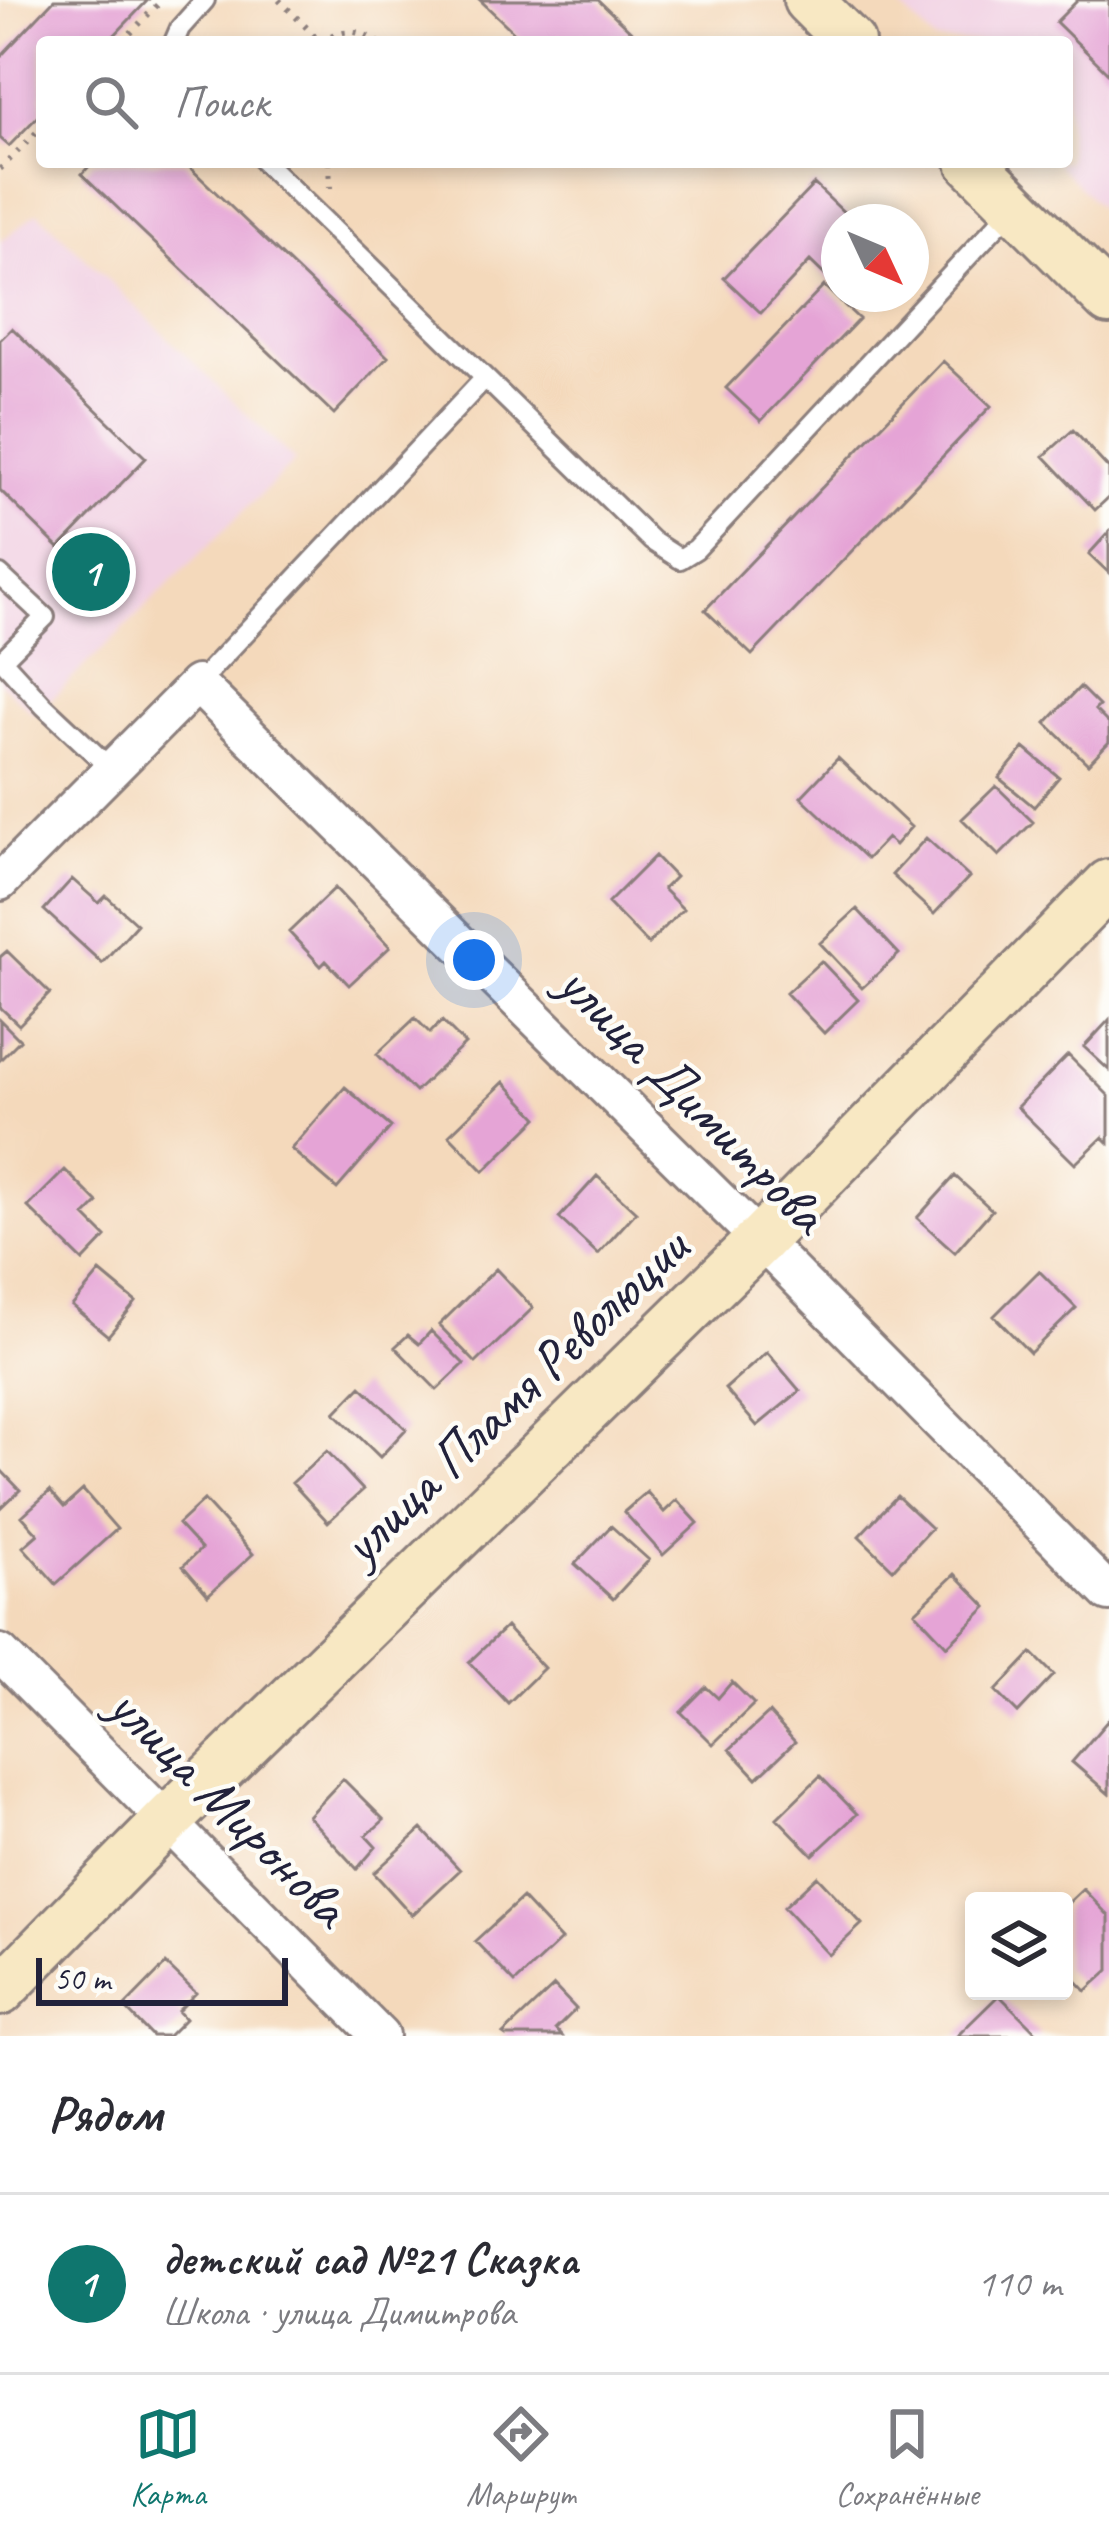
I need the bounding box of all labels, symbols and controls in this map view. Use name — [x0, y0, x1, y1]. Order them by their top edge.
search box — [36, 36, 1073, 168]
icon: search — [78, 69, 144, 135]
text: Поиск — [174, 74, 269, 131]
north arrow — [821, 204, 929, 312]
pin: 1 — [52, 527, 130, 617]
your location — [444, 930, 504, 990]
street label: улица Димитрова — [541, 946, 846, 1251]
street label: улица Пламя Революции — [323, 1210, 705, 1582]
street label: улица Миронова — [91, 1668, 367, 1944]
map controls — [965, 1892, 1073, 2000]
button: layers — [965, 1892, 1073, 2000]
scale bar — [36, 1952, 288, 2005]
text: 50 m — [54, 1958, 110, 2000]
text: Рядом — [48, 2082, 162, 2146]
text: детский сад №21 Сказка — [162, 2231, 578, 2288]
text: 1 — [78, 2259, 96, 2308]
text: 110 m — [977, 2259, 1061, 2308]
text: Школа · улица Димитрова — [162, 2288, 515, 2337]
tab: Карта — [130, 2401, 206, 2515]
tab: Маршрут — [466, 2401, 575, 2515]
tab: Сохранённые — [835, 2401, 979, 2515]

